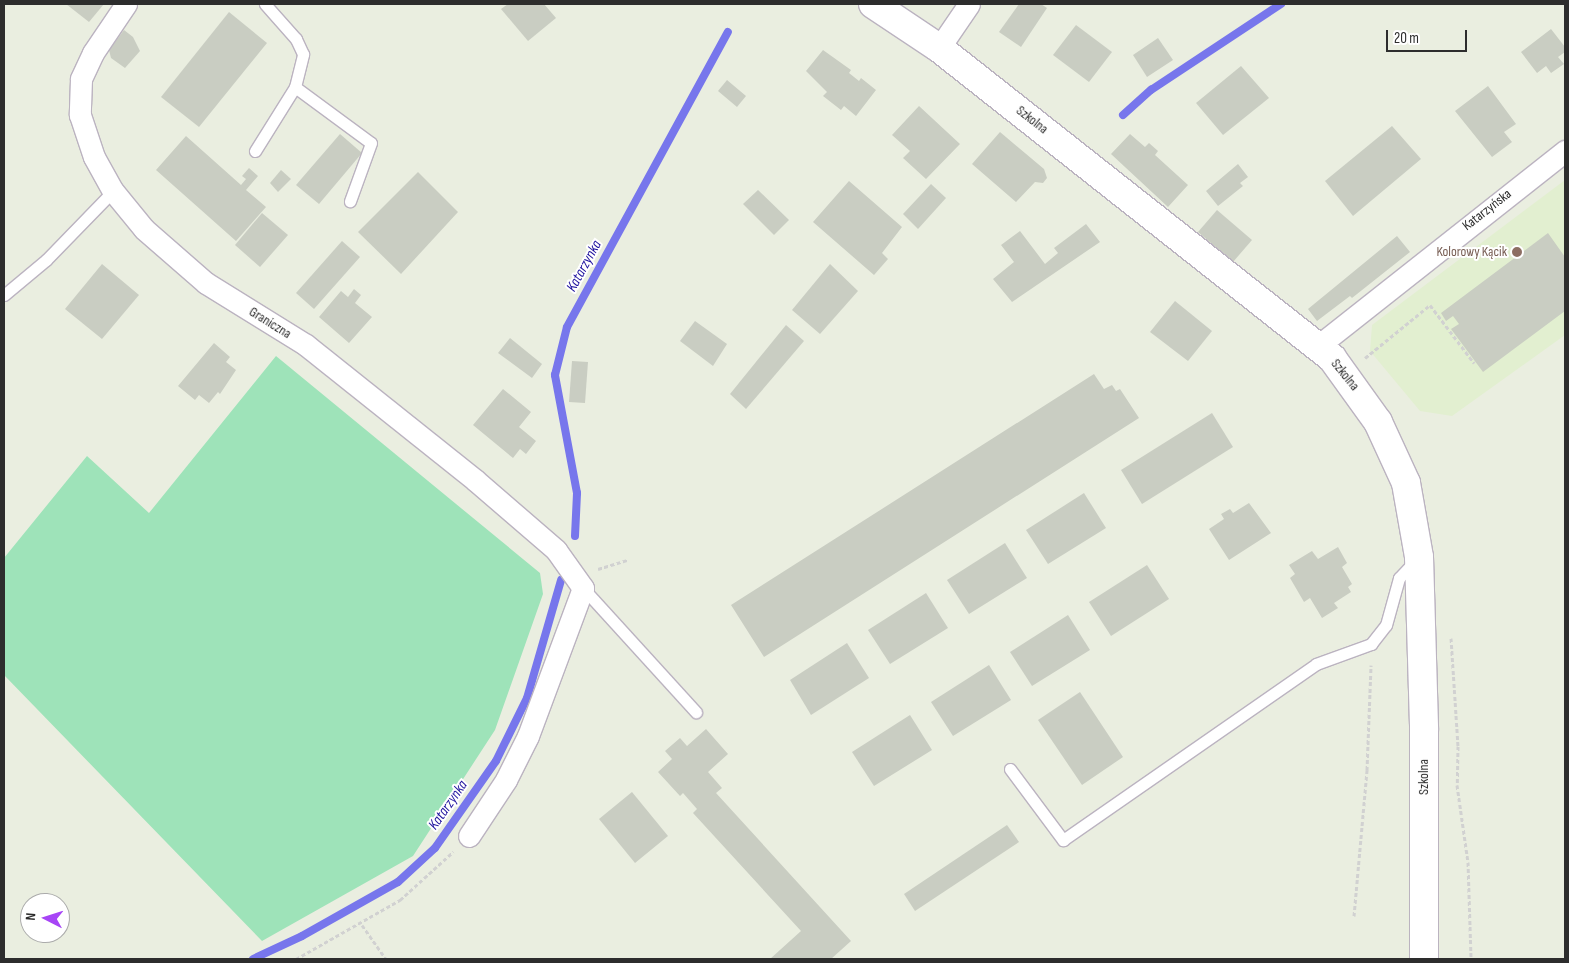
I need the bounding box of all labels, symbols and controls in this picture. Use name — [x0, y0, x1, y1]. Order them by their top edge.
scale bar — [1389, 20, 1470, 52]
text: 20 m — [1394, 29, 1419, 48]
street label: Szkolna — [1013, 102, 1051, 138]
street label: Katarzyńska — [1459, 186, 1515, 234]
water label: Katarzynka — [563, 237, 605, 295]
place label: Kolorowy Kącik — [1436, 244, 1507, 260]
marker: Kolorowy Kącik — [1511, 246, 1523, 258]
street label: Graniczna — [246, 304, 294, 342]
street label: Szkolna — [1327, 356, 1363, 394]
street label: Szkolna — [1416, 759, 1432, 795]
water label: Katarzynka — [425, 777, 471, 833]
north arrow — [20, 893, 70, 943]
text: N — [22, 912, 39, 921]

